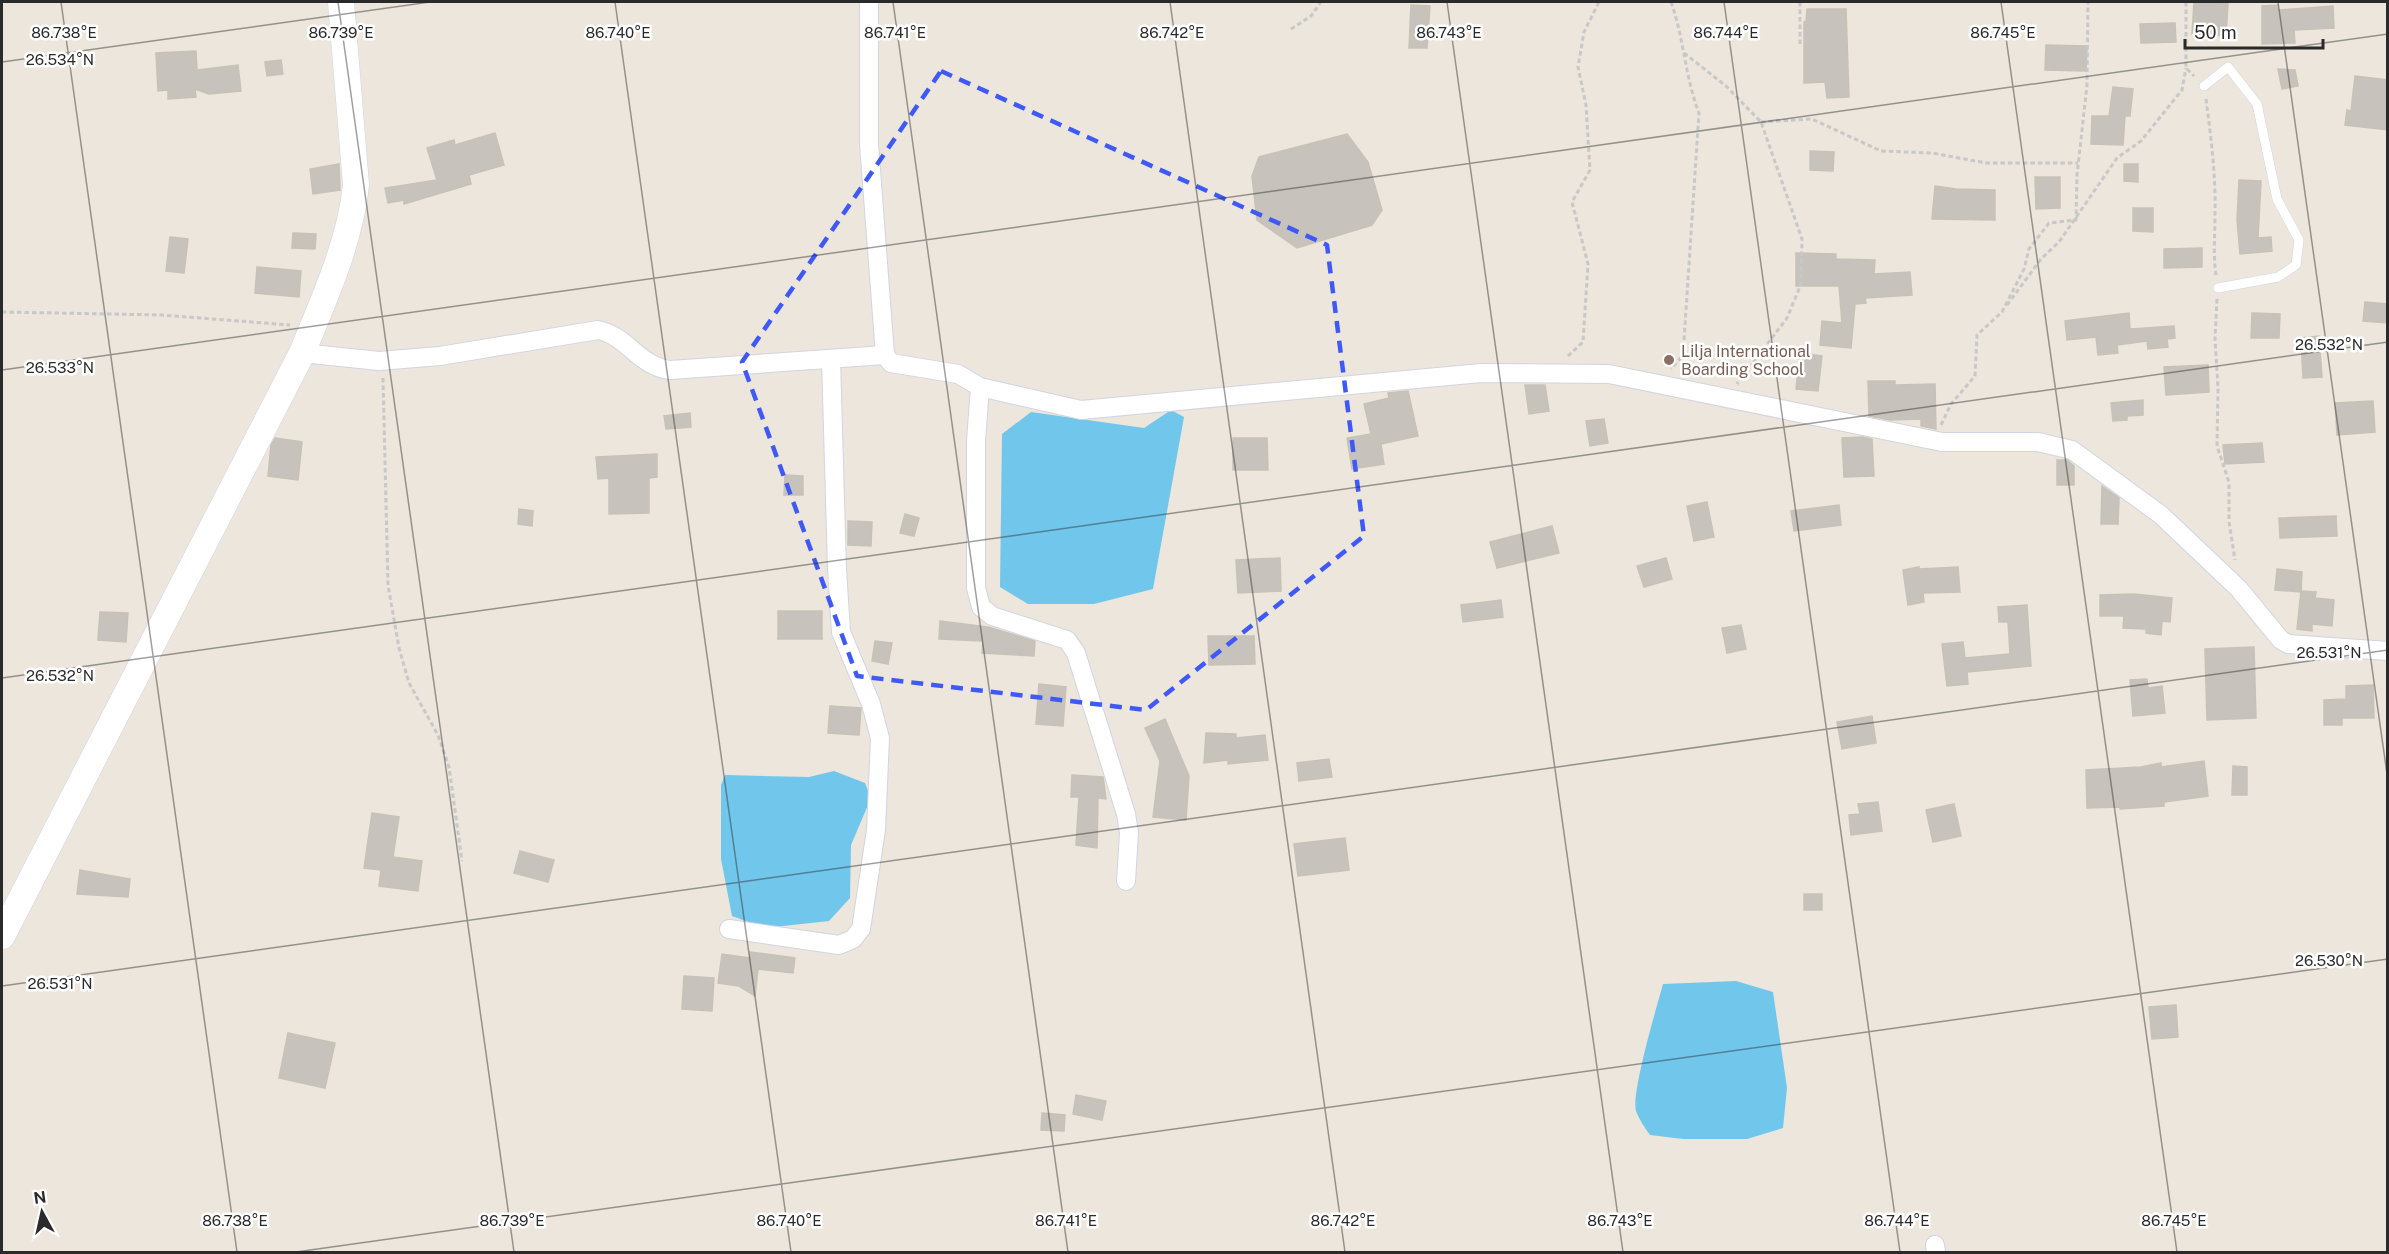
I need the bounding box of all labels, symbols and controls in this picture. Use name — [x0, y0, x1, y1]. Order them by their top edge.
scale bar — [2185, 12, 2323, 50]
text: 50 m — [2194, 22, 2237, 43]
text: 86.738°E — [31, 24, 97, 41]
text: 86.739°E — [308, 24, 374, 41]
text: 86.740°E — [585, 24, 651, 41]
text: 86.741°E — [864, 24, 926, 41]
text: 86.742°E — [1140, 24, 1204, 41]
text: 86.743°E — [1416, 24, 1482, 41]
text: 86.744°E — [1693, 24, 1759, 41]
text: 86.745°E — [1970, 24, 2036, 41]
text: 26.534°N — [26, 51, 94, 68]
text: 26.532°N — [2295, 336, 2363, 353]
place label: Lilja International Boarding School — [1681, 342, 1811, 379]
marker: Lilja International Boarding School — [1662, 353, 1676, 367]
text: 26.533°N — [26, 359, 94, 376]
text: 26.531°N — [2296, 644, 2362, 661]
text: 26.532°N — [26, 667, 94, 684]
text: 26.530°N — [2295, 952, 2363, 969]
text: 26.531°N — [27, 975, 93, 992]
north arrow — [12, 1182, 72, 1242]
text: N — [32, 1187, 48, 1208]
text: 86.738°E — [202, 1212, 268, 1229]
text: 86.739°E — [479, 1212, 545, 1229]
text: 86.740°E — [756, 1212, 822, 1229]
text: 86.741°E — [1035, 1212, 1097, 1229]
text: 86.742°E — [1311, 1212, 1375, 1229]
text: 86.743°E — [1587, 1212, 1653, 1229]
text: 86.744°E — [1864, 1212, 1930, 1229]
text: 86.745°E — [2141, 1212, 2207, 1229]

